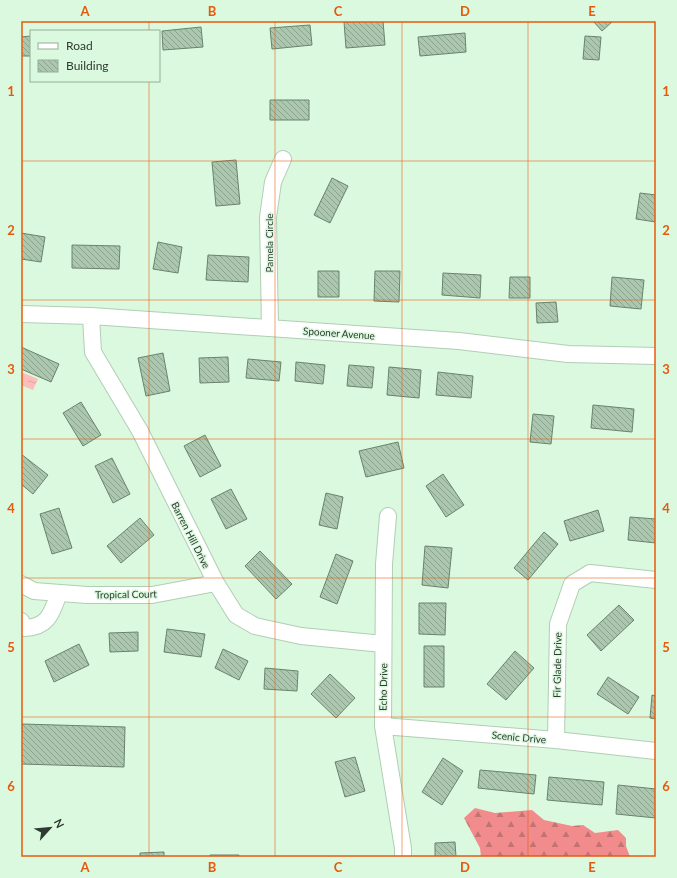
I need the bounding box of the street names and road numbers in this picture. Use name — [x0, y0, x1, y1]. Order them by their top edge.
street label: Pamela Circle — [263, 213, 275, 273]
street label: Spooner Avenue — [303, 325, 375, 341]
street label: Barren Hill Drive — [169, 500, 213, 570]
street label: Tropical Court — [95, 587, 157, 601]
street label: Fir Glade Drive — [550, 632, 564, 698]
street label: Echo Drive — [377, 663, 389, 711]
street label: Scenic Drive — [491, 729, 547, 745]

